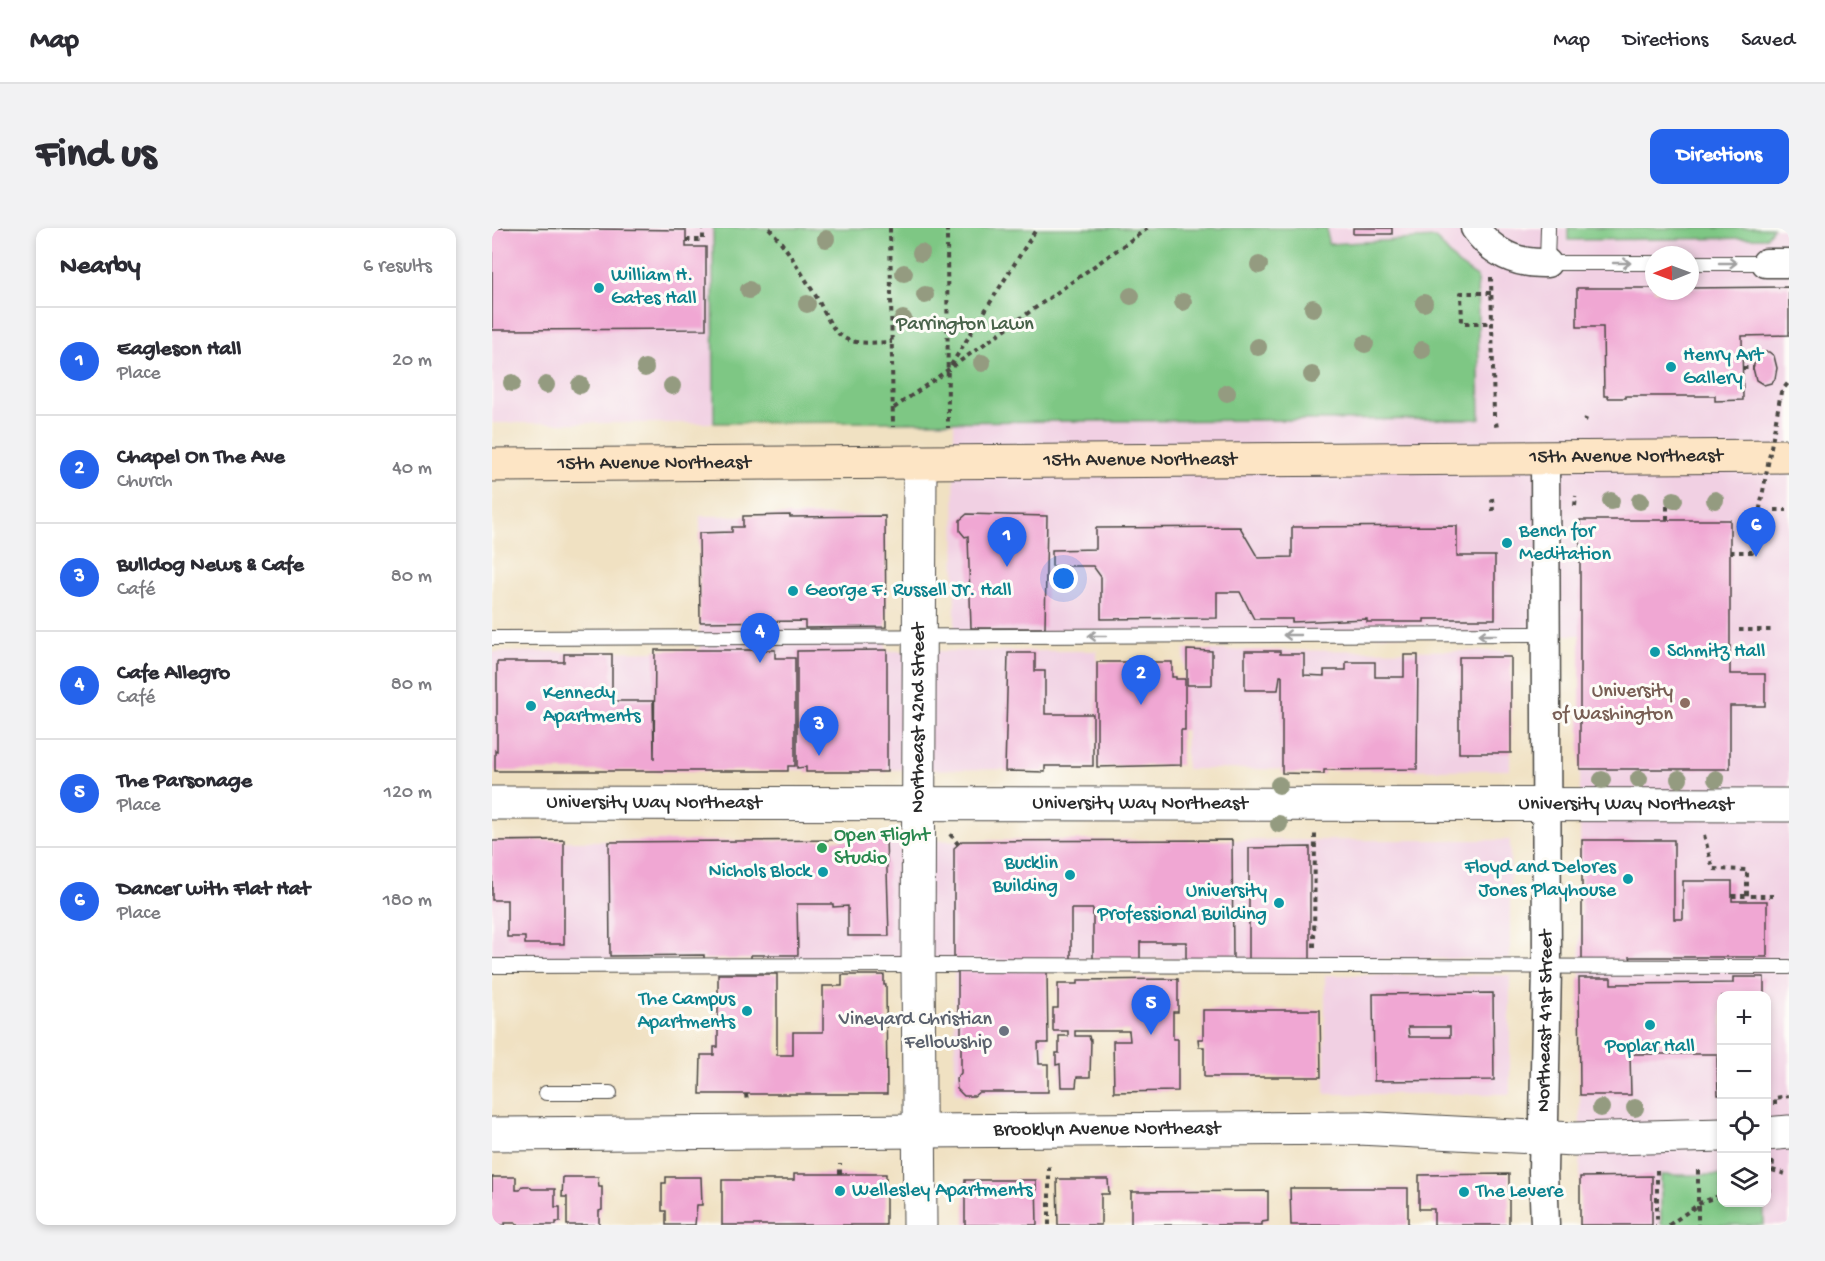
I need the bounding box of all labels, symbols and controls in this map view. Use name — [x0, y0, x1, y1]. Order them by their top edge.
text: Map — [30, 25, 79, 58]
text: Map — [1553, 29, 1590, 54]
text: Directions — [1623, 29, 1708, 54]
text: Saved — [1741, 29, 1795, 54]
button: Directions — [1650, 129, 1789, 184]
text: Find us — [36, 132, 156, 181]
north arrow — [1645, 246, 1699, 300]
text: Nearby — [60, 252, 141, 283]
text: 6 results — [363, 256, 432, 279]
one-way arrow — [1611, 257, 1631, 269]
one-way arrow — [1718, 257, 1738, 269]
place label: William H. Gates Hall — [611, 265, 697, 311]
marker: William H. Gates Hall — [592, 281, 606, 295]
park label: Parrington Lawn — [895, 314, 1034, 337]
text: Eagleson Hall — [117, 337, 241, 363]
place label: Henry Art Gallery — [1683, 345, 1765, 391]
text: 1 — [75, 350, 84, 373]
text: 20 m — [392, 350, 432, 373]
marker: Henry Art Gallery — [1664, 360, 1678, 374]
text: Place — [117, 363, 161, 386]
text: Chapel On The Ave — [117, 445, 285, 471]
street label: 15th Avenue Northeast — [1528, 445, 1725, 469]
street label: 15th Avenue Northeast — [1042, 448, 1239, 473]
street label: 15th Avenue Northeast — [556, 452, 753, 476]
text: 2 — [75, 458, 84, 481]
text: 40 m — [392, 458, 432, 481]
text: Church — [117, 471, 173, 494]
pin: 6 — [1736, 508, 1776, 557]
pin: 1 — [988, 518, 1026, 567]
place label: Bench for Meditation — [1518, 521, 1611, 567]
marker: Bench for Meditation — [1500, 536, 1514, 550]
text: Bulldog News & Cafe — [117, 553, 304, 579]
your location — [1049, 564, 1078, 593]
text: 3 — [74, 566, 85, 589]
text: 80 m — [391, 566, 432, 589]
text: Café — [117, 579, 155, 602]
place label: George F. Russell Jr. Hall — [805, 580, 1012, 603]
marker: George F. Russell Jr. Hall — [786, 584, 800, 598]
pin: 4 — [740, 614, 780, 663]
street label: Northeast 42nd Street — [907, 621, 931, 813]
one-way arrow — [1283, 629, 1303, 641]
one-way arrow — [1478, 629, 1498, 641]
one-way arrow — [1088, 630, 1108, 642]
place label: Schmitz Hall — [1667, 641, 1765, 664]
marker: Schmitz Hall — [1648, 645, 1662, 659]
pin: 2 — [1122, 656, 1160, 705]
text: Cafe Allegro — [117, 661, 230, 687]
text: 4 — [75, 674, 84, 697]
text: 80 m — [391, 674, 432, 697]
place label: University of Washington — [1552, 681, 1673, 727]
place label: Kennedy Apartments — [543, 683, 641, 729]
text: Café — [117, 687, 155, 710]
marker: University of Washington — [1678, 696, 1692, 710]
marker: Kennedy Apartments — [524, 699, 538, 713]
pin: 3 — [800, 706, 838, 756]
text: The Parsonage — [117, 769, 252, 795]
text: 5 — [74, 782, 85, 805]
text: 120 m — [384, 782, 432, 805]
street label: University Way Northeast — [546, 792, 764, 815]
street label: University Way Northeast — [1032, 792, 1250, 816]
street label: University Way Northeast — [1518, 793, 1736, 816]
text: Place — [117, 795, 161, 818]
place label: Open Flight Studio — [834, 825, 932, 871]
marker: Open Flight Studio — [815, 841, 829, 855]
place label: Bucklin Building — [992, 853, 1058, 899]
place label: Floyd and Delores Jones Playhouse — [1464, 857, 1617, 903]
place label: Nichols Block — [708, 861, 813, 884]
marker: Nichols Block — [816, 865, 830, 879]
marker: Bucklin Building — [1063, 868, 1077, 882]
marker: Floyd and Delores Jones Playhouse — [1621, 872, 1635, 886]
text: Dancer with Flat Hat — [117, 877, 310, 903]
place label: University Professional Building — [1097, 881, 1267, 927]
text: 6 — [74, 890, 85, 913]
text: 180 m — [383, 890, 432, 913]
marker: University Professional Building — [1272, 896, 1286, 910]
text: Place — [117, 903, 161, 926]
street label: Northeast 41st Street — [1533, 928, 1559, 1112]
pin: 5 — [1132, 986, 1170, 1035]
place label: The Campus Apartments — [637, 989, 736, 1035]
map controls — [1717, 991, 1771, 1207]
button: + — [1717, 991, 1771, 1045]
marker: The Campus Apartments — [740, 1004, 754, 1018]
place label: Vineyard Christian Fellowship — [838, 1009, 992, 1055]
marker: Poplar Hall — [1643, 1018, 1657, 1032]
marker: Vineyard Christian Fellowship — [997, 1024, 1011, 1038]
place label: Poplar Hall — [1604, 1036, 1695, 1059]
button: − — [1717, 1045, 1771, 1099]
button: locate — [1717, 1099, 1771, 1153]
street label: Brooklyn Avenue Northeast — [992, 1117, 1222, 1142]
button: layers — [1717, 1153, 1771, 1207]
place label: Wellesley Apartments — [852, 1180, 1033, 1203]
place label: The Levere — [1475, 1181, 1564, 1204]
marker: Wellesley Apartments — [833, 1184, 847, 1198]
marker: The Levere — [1457, 1185, 1471, 1199]

